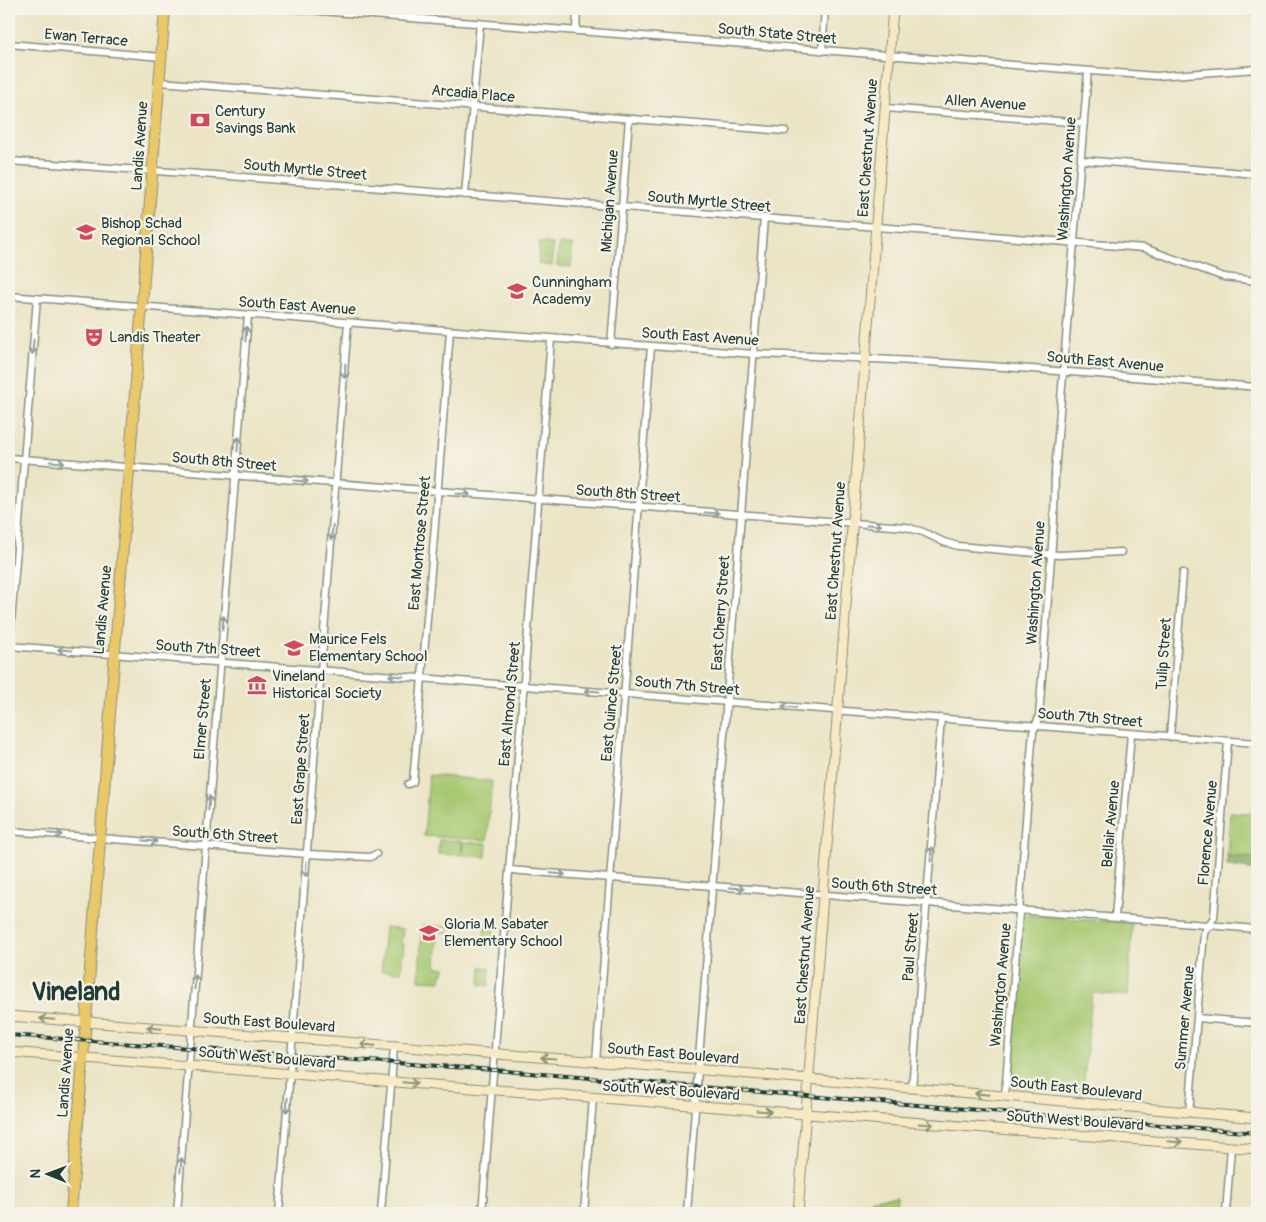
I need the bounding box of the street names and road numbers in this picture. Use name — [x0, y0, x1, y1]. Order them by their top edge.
street label: South State Street — [717, 19, 838, 49]
street label: Ewan Terrace — [43, 25, 129, 51]
street label: East Chestnut Avenue — [854, 78, 882, 218]
street label: Arcadia Place — [430, 81, 516, 107]
street label: Allen Avenue — [944, 91, 1027, 115]
street label: Landis Avenue — [127, 100, 153, 191]
street label: Washington Avenue — [1053, 116, 1081, 242]
street label: Michigan Avenue — [597, 148, 623, 253]
street label: South Myrtle Street — [242, 155, 369, 185]
street label: South Myrtle Street — [646, 187, 773, 217]
street label: South East Avenue — [238, 292, 357, 320]
street label: South East Avenue — [641, 323, 760, 351]
street label: South East Avenue — [1046, 347, 1165, 377]
street label: South 8th Street — [171, 448, 278, 476]
street label: East Montrose Street — [405, 474, 435, 611]
street label: South 8th Street — [575, 481, 682, 507]
street label: East Chestnut Avenue — [822, 481, 850, 621]
street label: Washington Avenue — [1022, 520, 1050, 646]
street label: East Cherry Street — [707, 554, 735, 671]
street label: Landis Avenue — [90, 564, 116, 655]
street label: Tulip Street — [1152, 616, 1176, 691]
street label: South 7th Street — [155, 636, 262, 662]
street label: East Almond Street — [495, 640, 525, 767]
street label: East Quince Street — [597, 643, 627, 762]
street label: South 7th Street — [634, 672, 741, 700]
street label: Elmer Street — [190, 677, 216, 760]
street label: South 7th Street — [1037, 704, 1144, 732]
street label: East Grape Street — [288, 712, 314, 825]
street label: Bellair Avenue — [1098, 779, 1124, 868]
street label: Florence Avenue — [1194, 779, 1222, 886]
street label: South 6th Street — [171, 822, 280, 848]
street label: South 6th Street — [830, 874, 939, 900]
street label: East Chestnut Avenue — [791, 885, 819, 1025]
street label: Paul Street — [899, 911, 924, 982]
street label: Washington Avenue — [986, 922, 1016, 1048]
street label: Summer Avenue — [1171, 964, 1199, 1071]
street label: South East Boulevard — [202, 1009, 336, 1037]
street label: Landis Avenue — [53, 1027, 79, 1118]
street label: South East Boulevard — [606, 1039, 740, 1069]
street label: South West Boulevard — [197, 1043, 337, 1073]
street label: South East Boulevard — [1009, 1073, 1143, 1105]
street label: South West Boulevard — [601, 1077, 741, 1105]
street label: South West Boulevard — [1005, 1107, 1145, 1135]

